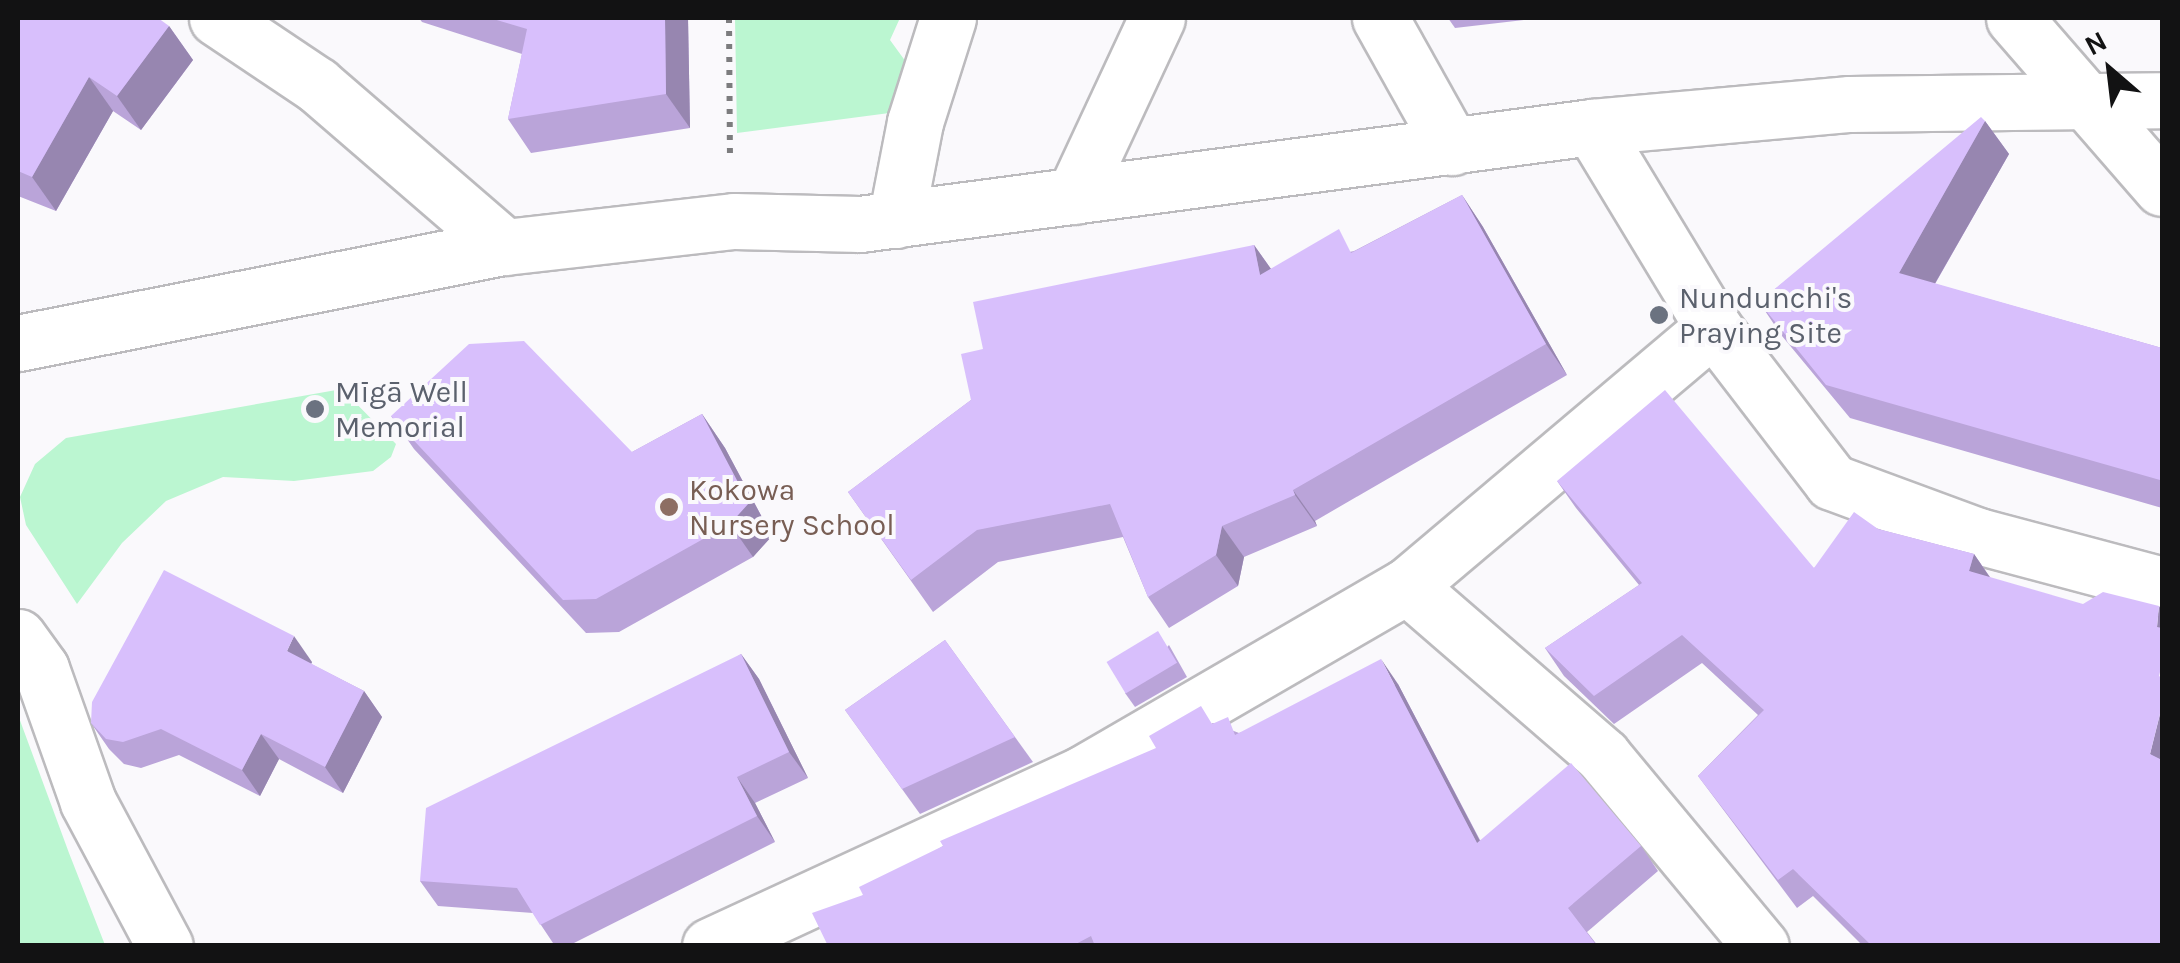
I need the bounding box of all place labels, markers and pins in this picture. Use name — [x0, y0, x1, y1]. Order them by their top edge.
place label: Nundunchi's Praying Site — [1679, 280, 1852, 350]
marker: Nundunchi's Praying Site — [1648, 304, 1670, 326]
place label: Mīgā Well Memorial — [335, 374, 468, 444]
marker: Mīgā Well Memorial — [304, 398, 326, 420]
place label: Kokowa Nursery School — [689, 472, 895, 542]
marker: Kokowa Nursery School — [658, 496, 680, 518]

